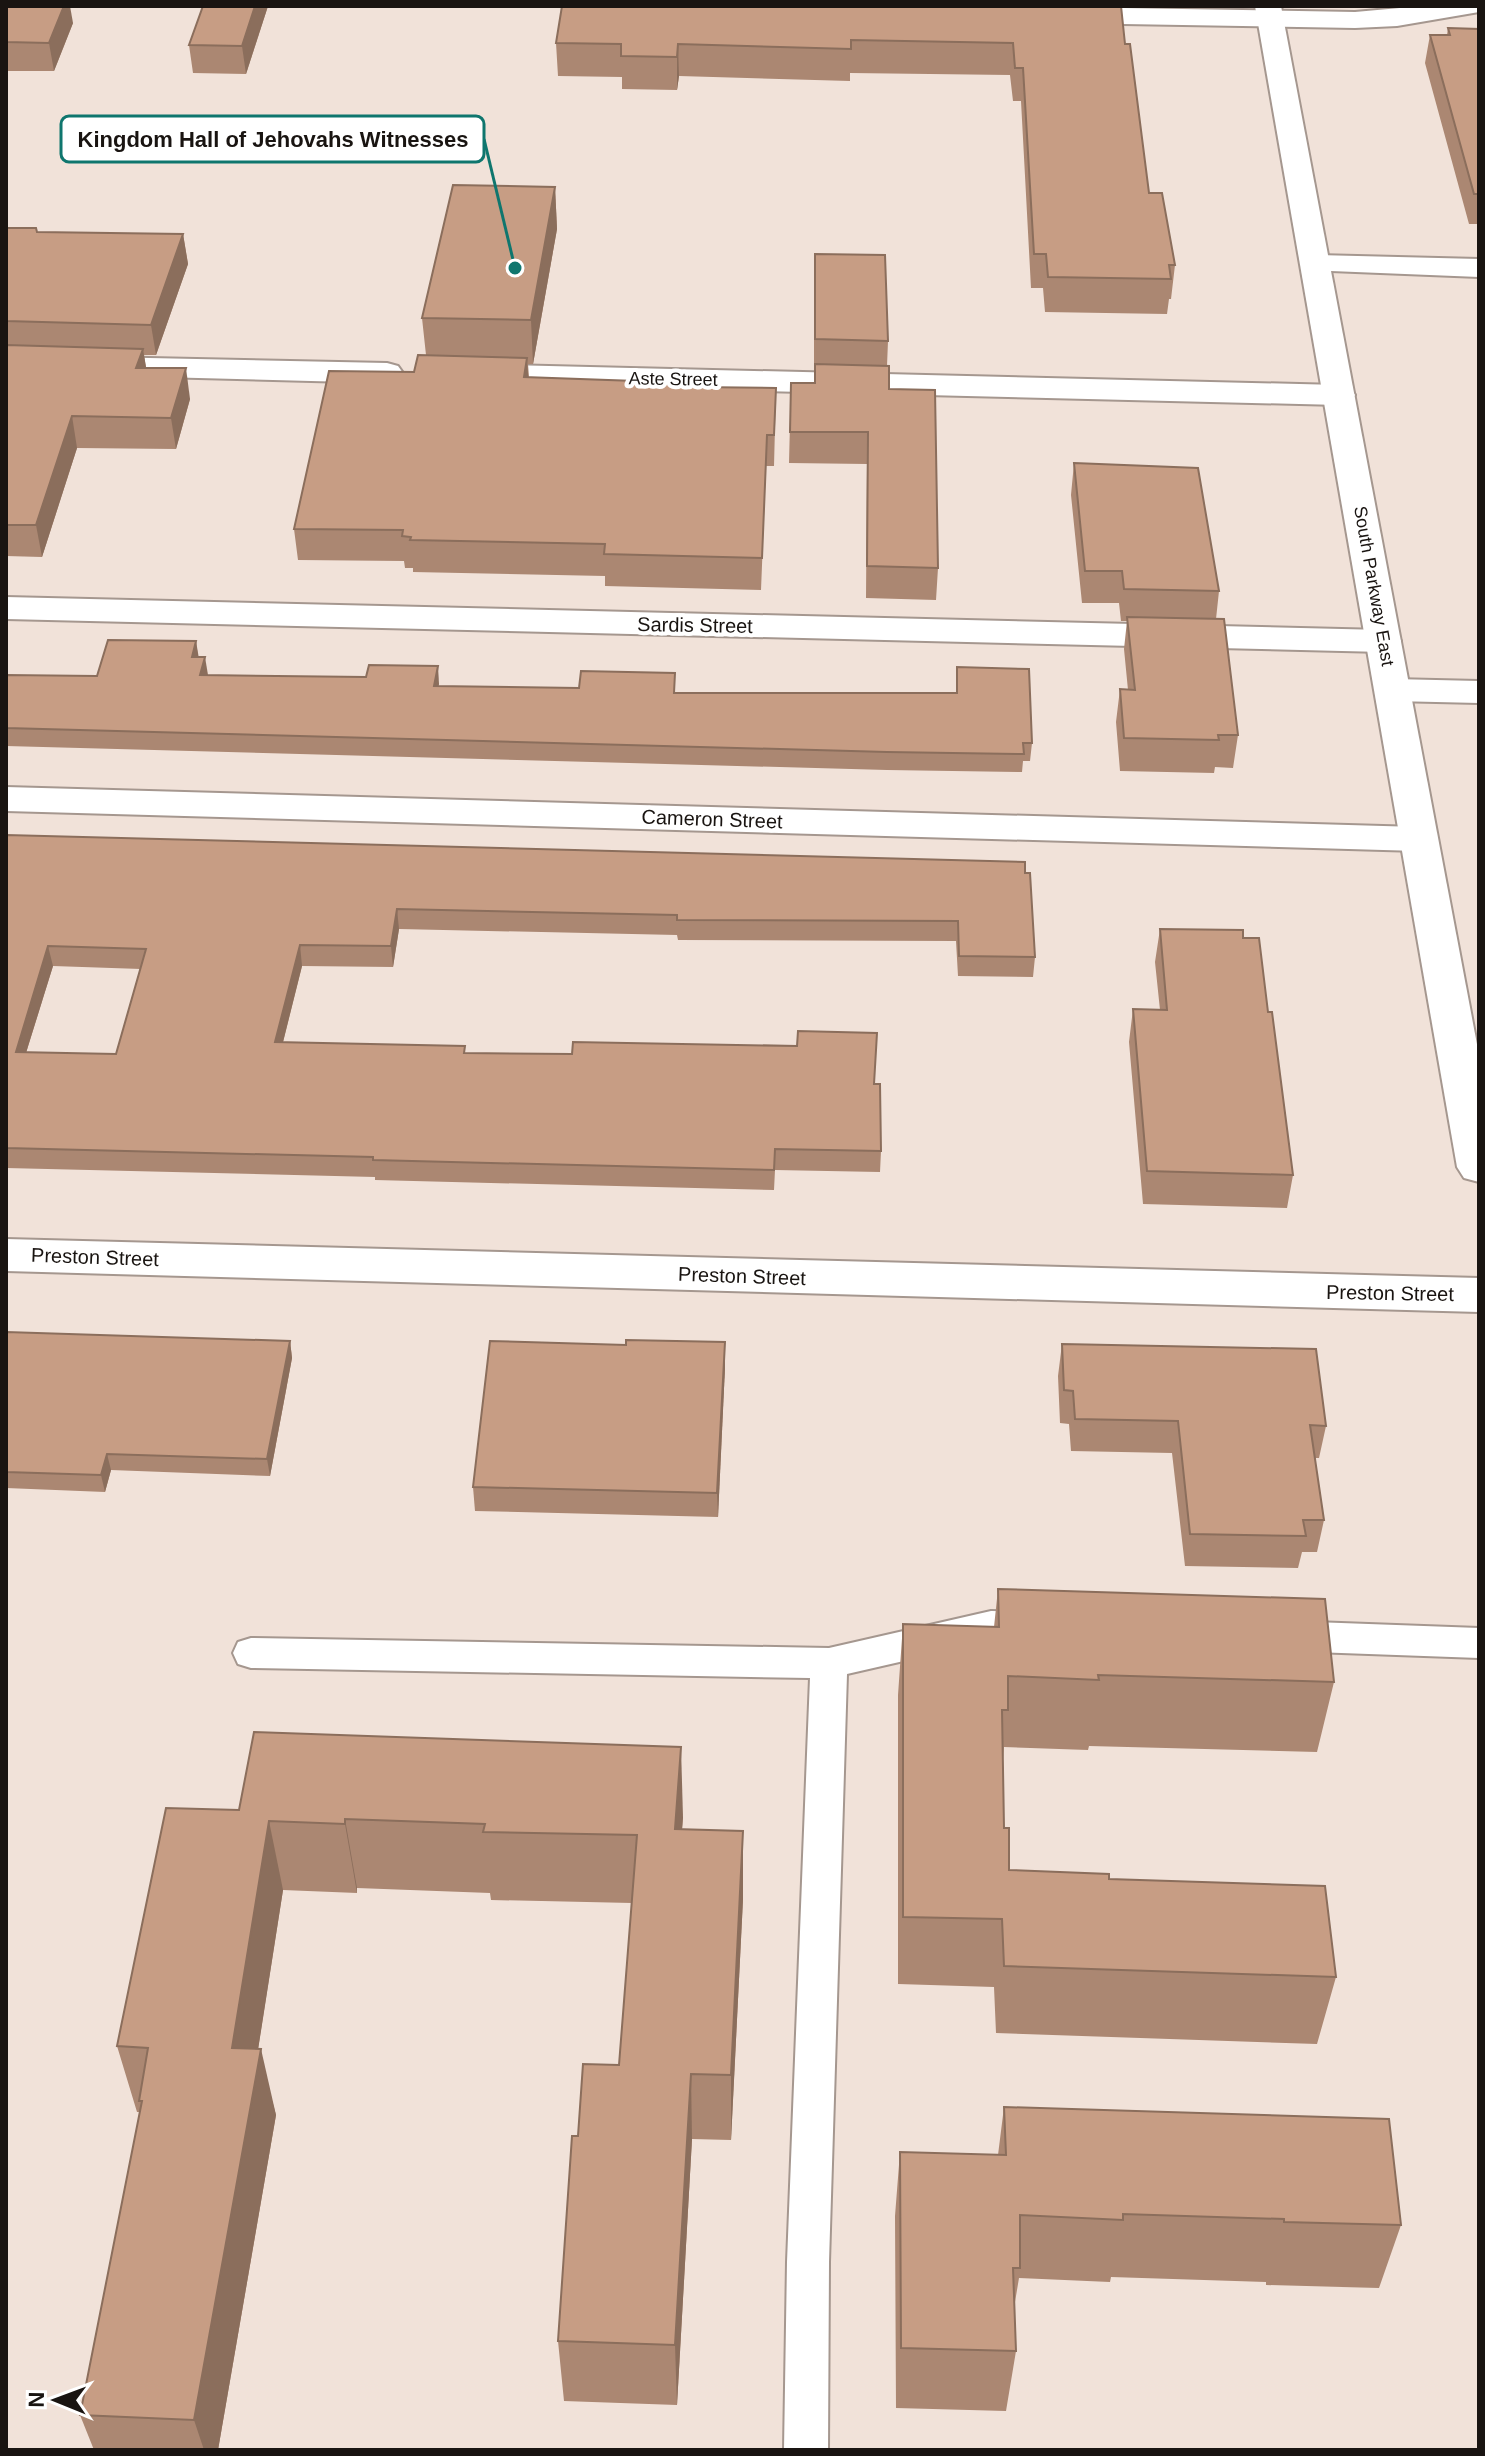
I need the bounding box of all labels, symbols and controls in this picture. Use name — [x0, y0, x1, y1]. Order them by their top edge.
callout: Kingdom Hall of Jehovahs Witnesses — [61, 116, 484, 162]
text: Kingdom Hall of Jehovahs Witnesses — [78, 127, 469, 152]
street label: Aste Street — [628, 368, 718, 390]
street label: South Parkway East — [1350, 504, 1398, 668]
street label: Sardis Street — [637, 613, 753, 637]
street label: Cameron Street — [641, 806, 783, 832]
street label: Preston Street — [31, 1244, 160, 1270]
street label: Preston Street — [678, 1263, 807, 1289]
street label: Preston Street — [1326, 1281, 1455, 1305]
north arrow — [16, 2360, 96, 2440]
text: N — [24, 2391, 49, 2408]

